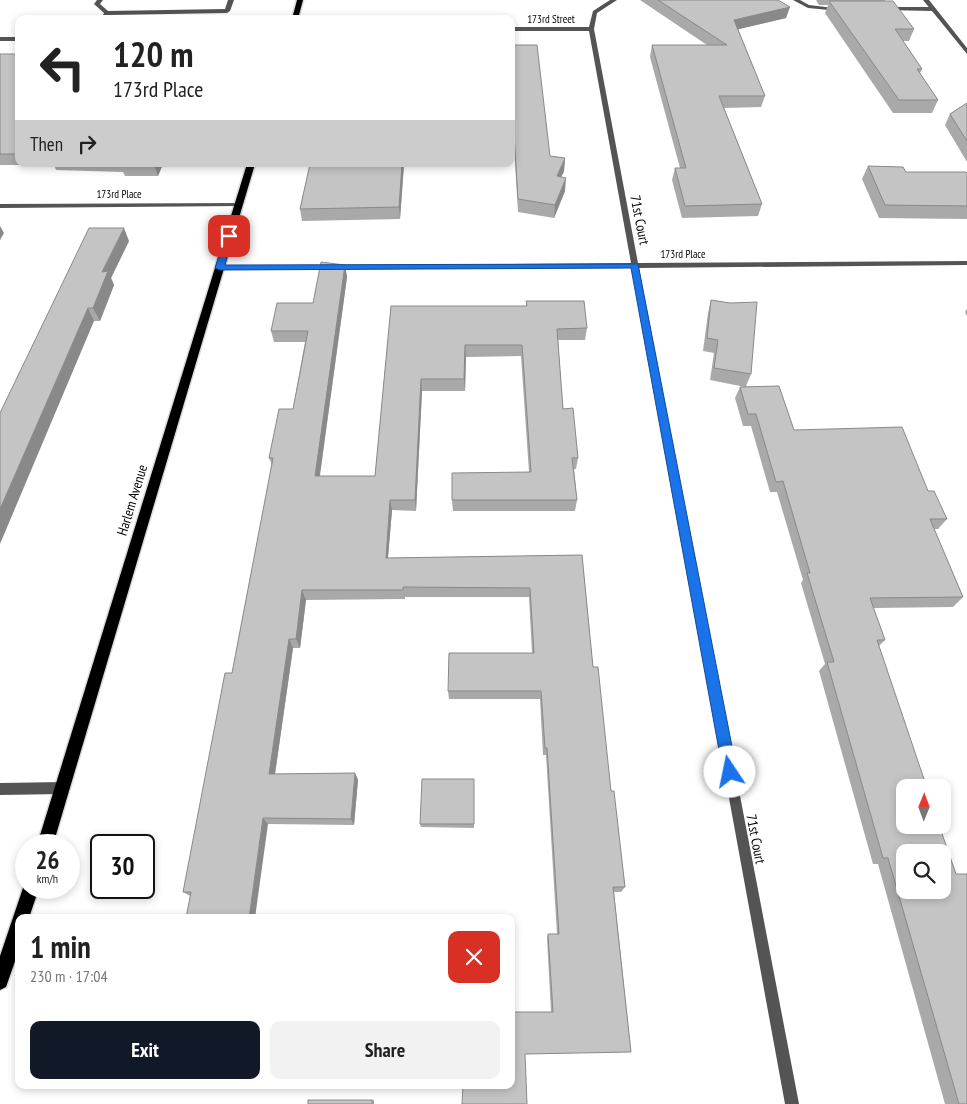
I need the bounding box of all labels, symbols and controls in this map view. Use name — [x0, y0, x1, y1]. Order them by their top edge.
street label: 173rd Street — [527, 12, 575, 26]
text: 120 m — [113, 31, 194, 77]
icon: left — [30, 35, 95, 100]
text: 173rd Place — [113, 75, 203, 103]
icon: right — [73, 130, 101, 158]
text: Then — [30, 132, 63, 156]
street label: 173rd Place — [96, 187, 142, 201]
street label: 71st Court — [626, 194, 654, 247]
pin — [208, 215, 250, 257]
icon: arrive — [215, 222, 243, 250]
street label: 173rd Place — [660, 247, 706, 261]
street label: Harlem Avenue — [113, 462, 151, 538]
position arrow — [703, 745, 755, 797]
north arrow — [896, 779, 951, 834]
map controls — [896, 779, 951, 899]
street label: 71st Court — [742, 813, 770, 866]
speed limit sign: 30 — [90, 834, 155, 899]
text: 26 — [36, 844, 59, 876]
button: search — [896, 844, 951, 899]
text: km/h — [37, 871, 58, 886]
text: 1 min — [30, 927, 91, 966]
button: close — [448, 931, 500, 983]
text: 230 m · 17:04 — [30, 966, 108, 986]
button: Exit — [30, 1021, 260, 1079]
button: Share — [270, 1021, 500, 1079]

